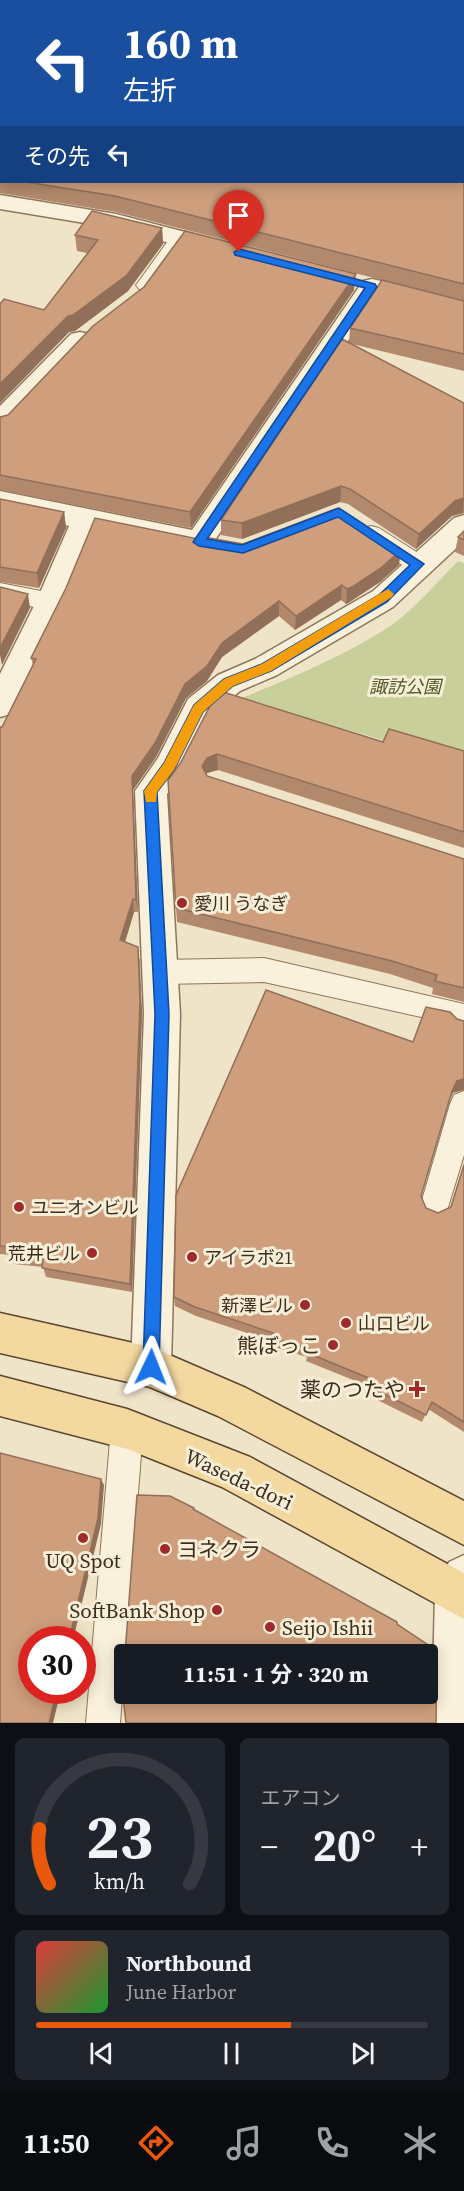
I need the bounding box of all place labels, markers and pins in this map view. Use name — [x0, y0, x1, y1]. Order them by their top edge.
pin — [213, 190, 264, 252]
place label: 愛川 うなぎ — [194, 891, 288, 916]
marker: 愛川 うなぎ — [175, 896, 189, 910]
place label: ユニオンビル — [31, 1195, 139, 1220]
marker: ユニオンビル — [12, 1200, 26, 1214]
place label: 荒井ビル — [8, 1241, 80, 1266]
place label: アイラボ21 — [204, 1245, 293, 1270]
marker: 荒井ビル — [85, 1246, 99, 1260]
marker: アイラボ21 — [185, 1250, 199, 1264]
place label: 新澤ビル — [221, 1293, 293, 1318]
marker: 新澤ビル — [298, 1298, 312, 1312]
place label: 山口ビル — [358, 1311, 430, 1336]
marker: 山口ビル — [339, 1316, 353, 1330]
place label: 熊ぼっこ — [237, 1331, 321, 1360]
marker: 熊ぼっこ — [326, 1338, 340, 1352]
place label: 薬のつたや — [300, 1375, 405, 1404]
marker: 薬のつたや — [410, 1382, 424, 1396]
marker: UQ Spot — [76, 1531, 90, 1545]
place label: ヨネクラ — [177, 1535, 261, 1564]
marker: ヨネクラ — [158, 1542, 172, 1556]
place label: UQ Spot — [45, 1546, 121, 1575]
place label: SoftBank Shop — [70, 1596, 205, 1625]
marker: SoftBank Shop — [210, 1603, 224, 1617]
place label: Seijo Ishii — [282, 1613, 373, 1642]
marker: Seijo Ishii — [263, 1620, 277, 1634]

